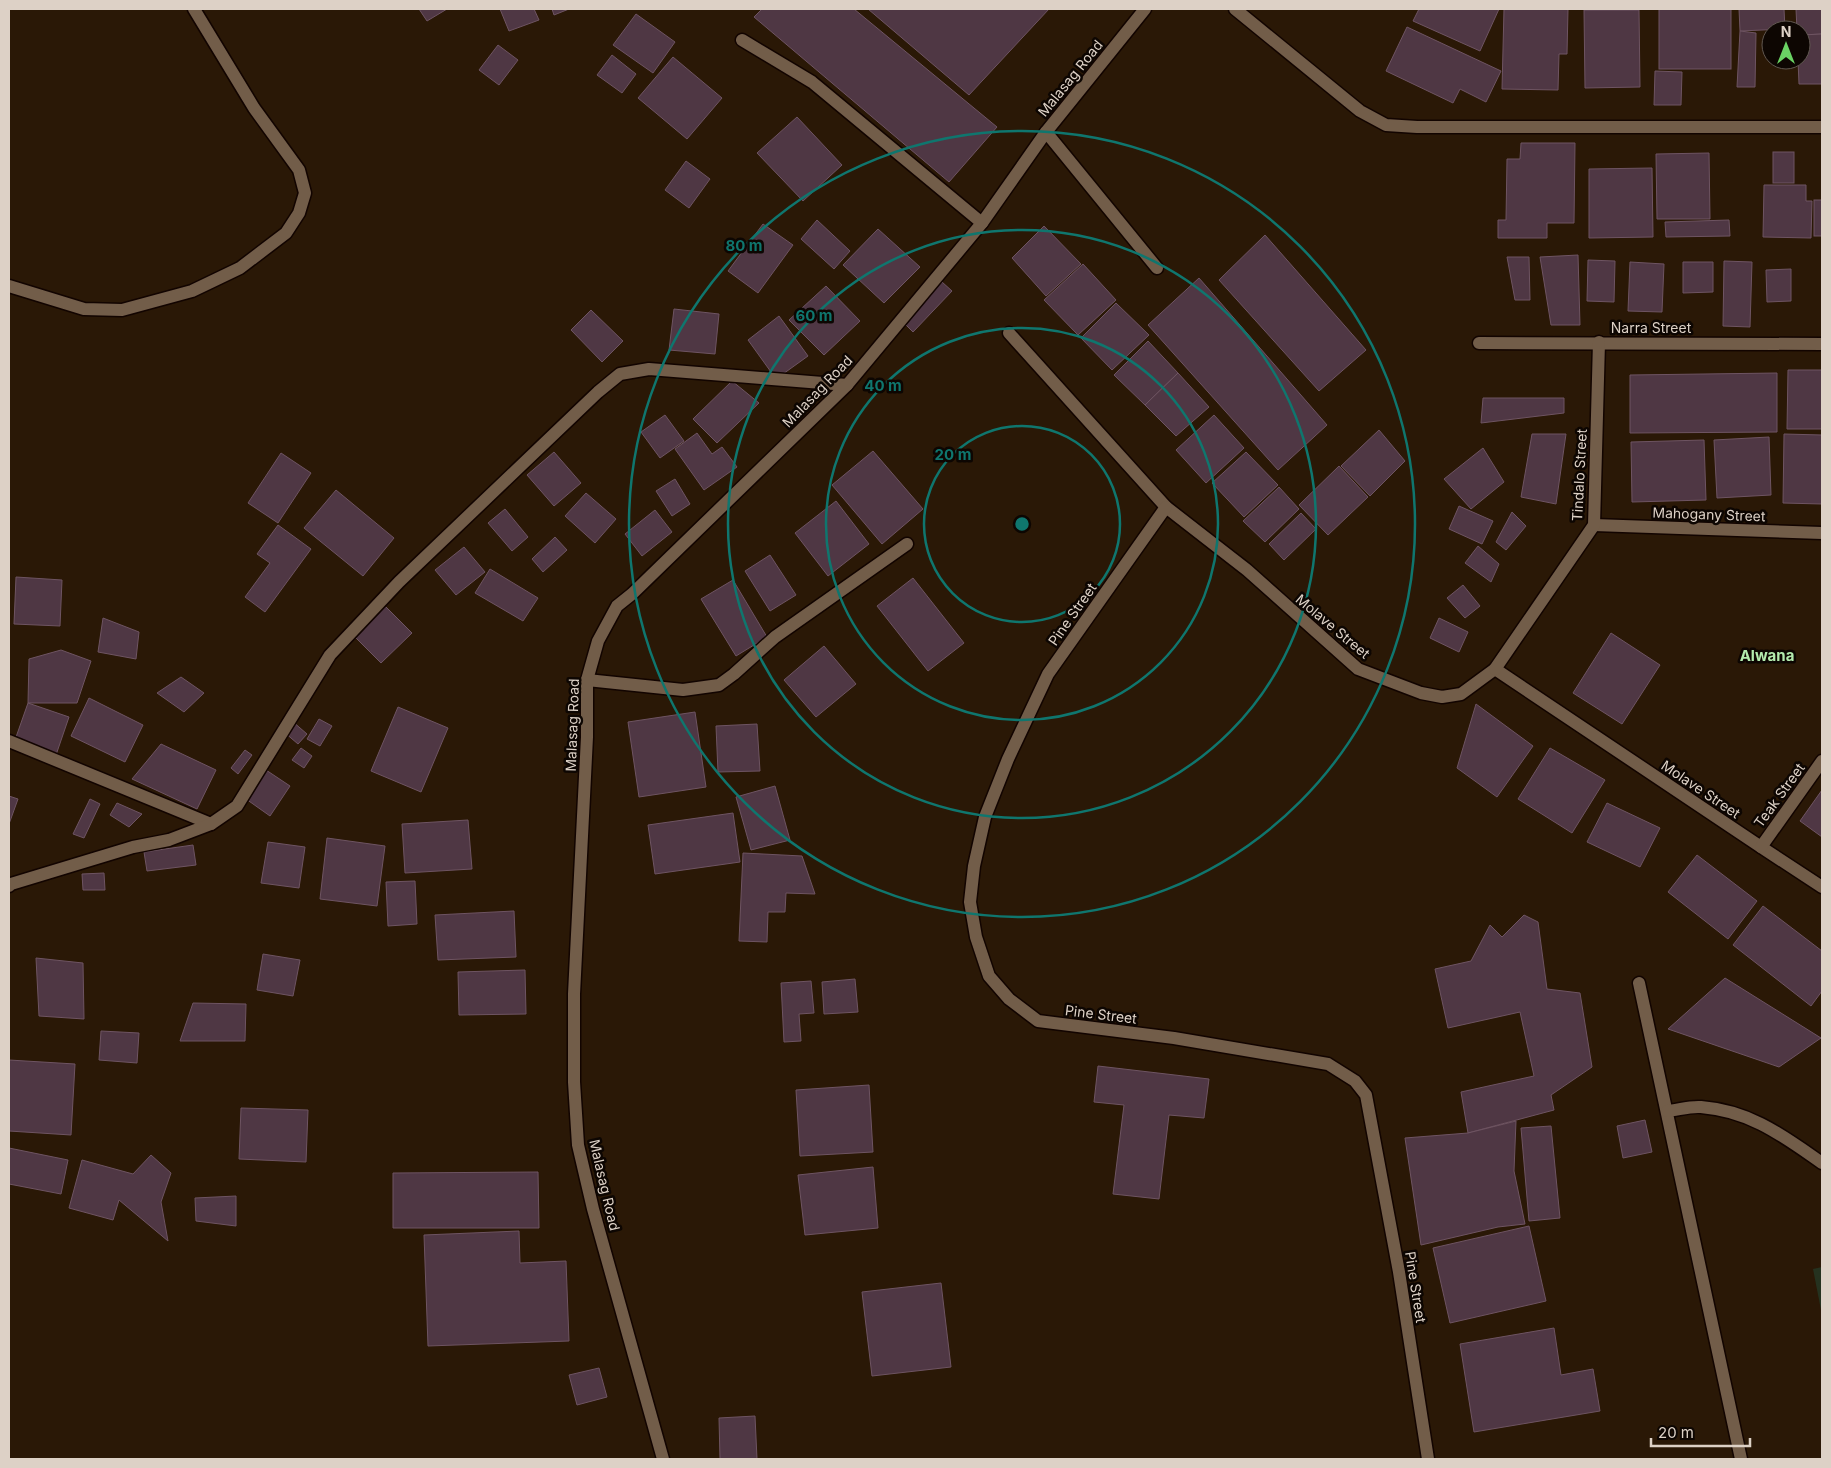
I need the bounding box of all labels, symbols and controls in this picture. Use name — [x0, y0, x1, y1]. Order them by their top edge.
north arrow — [1761, 20, 1811, 70]
text: N — [1781, 23, 1791, 40]
street label: Malasag Road — [1034, 36, 1106, 120]
text: 80 m — [725, 236, 763, 255]
text: 60 m — [795, 306, 833, 325]
street label: Narra Street — [1611, 319, 1692, 336]
street label: Malasag Road — [778, 352, 856, 430]
text: 40 m — [864, 376, 902, 395]
street label: Tindalo Street — [1568, 428, 1590, 522]
text: 20 m — [935, 445, 971, 464]
street label: Mahogany Street — [1652, 504, 1766, 524]
centre of rings — [1013, 515, 1031, 533]
street label: Pine Street — [1044, 579, 1100, 648]
street label: Molave Street — [1293, 590, 1374, 662]
district label: Alwana — [1740, 646, 1794, 665]
street label: Malasag Road — [562, 678, 582, 772]
street label: Molave Street — [1658, 756, 1744, 822]
street label: Teak Street — [1750, 759, 1808, 830]
street label: Pine Street — [1064, 1001, 1138, 1027]
street label: Malasag Road — [586, 1138, 624, 1232]
street label: Pine Street — [1402, 1250, 1430, 1324]
scale bar — [1651, 1416, 1750, 1448]
text: 20 m — [1658, 1423, 1694, 1442]

